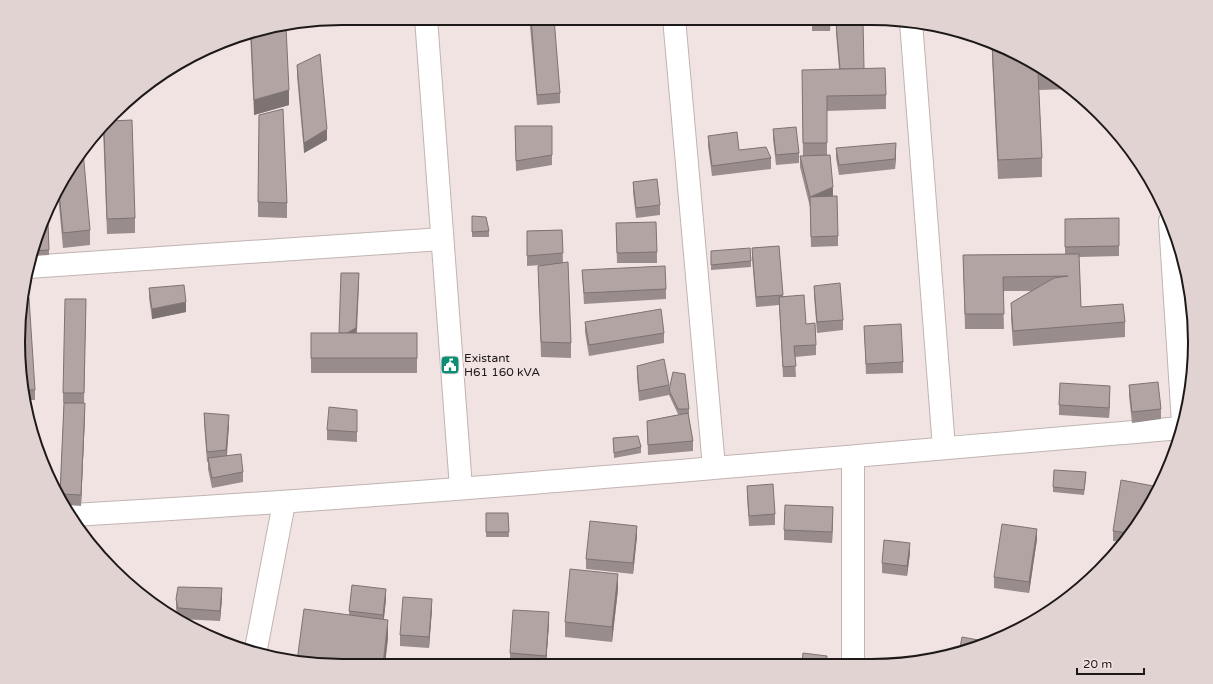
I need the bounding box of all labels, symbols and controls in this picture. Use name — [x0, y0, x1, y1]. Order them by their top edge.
place label: Existant H61 160 kVA — [464, 351, 540, 379]
public building icon: Existant H61 160 kVA — [439, 354, 461, 376]
scale bar — [1077, 650, 1144, 676]
text: 20 m — [1083, 657, 1112, 671]

